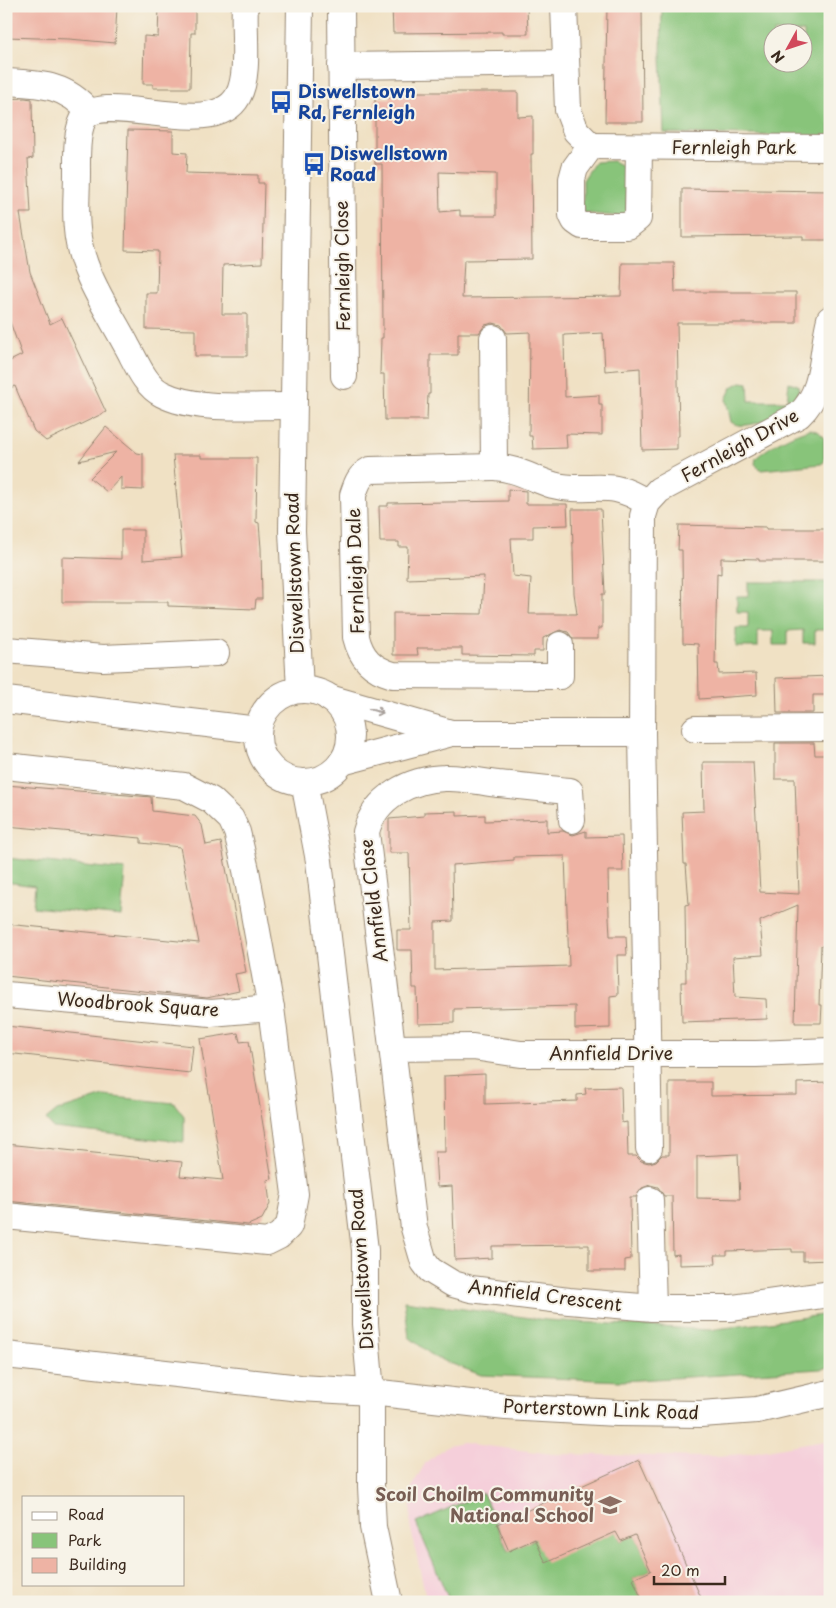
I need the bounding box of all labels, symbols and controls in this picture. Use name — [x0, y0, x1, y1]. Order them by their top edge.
north arrow — [764, 22, 814, 72]
text: N — [766, 46, 789, 68]
place label: Diswellstown Rd, Fernleigh — [298, 77, 416, 125]
bus stop icon: Diswellstown Rd, Fernleigh — [268, 89, 294, 115]
street label: Fernleigh Park — [672, 133, 796, 160]
place label: Diswellstown Road — [330, 139, 448, 187]
bus stop icon: Diswellstown Road — [301, 151, 327, 177]
street label: Fernleigh Close — [327, 200, 356, 332]
street label: Fernleigh Drive — [676, 401, 803, 488]
street label: Diswellstown Road — [277, 492, 310, 654]
street label: Fernleigh Dale — [339, 507, 370, 635]
one-way arrow — [368, 707, 384, 717]
street label: Annfield Close — [352, 838, 393, 964]
street label: Woodbrook Square — [56, 984, 220, 1023]
street label: Annfield Drive — [549, 1039, 673, 1066]
street label: Diswellstown Road — [341, 1188, 380, 1351]
street label: Annfield Crescent — [467, 1272, 624, 1317]
street label: Porterstown Link Road — [503, 1392, 699, 1425]
place label: Scoil Choilm Community National School — [375, 1480, 594, 1528]
school or university icon: Scoil Choilm Community National School — [597, 1492, 623, 1518]
legend — [22, 1496, 185, 1586]
text: Road — [68, 1502, 104, 1525]
text: Park — [68, 1528, 102, 1551]
text: Building — [68, 1552, 127, 1575]
scale bar — [654, 1553, 725, 1585]
text: 20 m — [661, 1558, 700, 1581]

